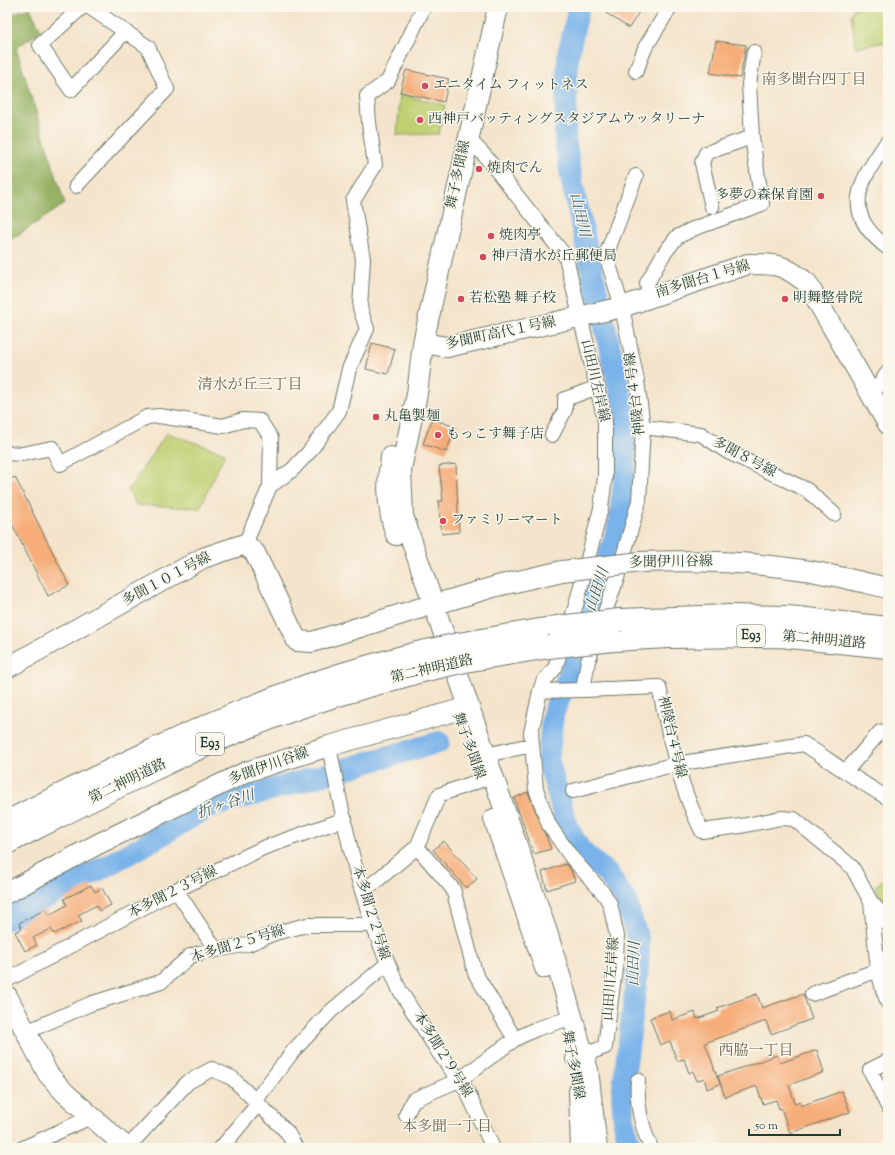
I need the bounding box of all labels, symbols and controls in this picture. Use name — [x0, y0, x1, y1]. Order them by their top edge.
district label: 南多聞台四丁目 — [761, 70, 867, 91]
place label: エニタイム フィットネス — [433, 76, 588, 96]
marker: エニタイム フィットネス — [420, 81, 430, 91]
place label: 西神戸バッティングスタジアムウッタリーナ — [428, 110, 705, 130]
marker: 西神戸バッティングスタジアムウッタリーナ — [415, 115, 425, 125]
street label: 舞子多聞線 — [442, 139, 476, 211]
place label: 焼肉でん — [487, 159, 543, 179]
marker: 焼肉でん — [474, 164, 484, 174]
place label: 多夢の森保育園 — [715, 186, 813, 206]
water label: 山田川 — [564, 191, 595, 241]
marker: 多夢の森保育園 — [816, 191, 826, 201]
place label: 焼肉亭 — [499, 226, 541, 246]
marker: 焼肉亭 — [486, 231, 496, 241]
place label: 神戸清水が丘郵便局 — [491, 247, 617, 267]
marker: 神戸清水が丘郵便局 — [478, 252, 488, 262]
street label: 南多聞台１号線 — [653, 256, 753, 304]
place label: 若松塾 舞子校 — [469, 289, 556, 309]
place label: 明舞整骨院 — [793, 289, 863, 309]
marker: 若松塾 舞子校 — [456, 294, 466, 304]
marker: 明舞整骨院 — [780, 294, 790, 304]
street label: 多聞町高代１号線 — [444, 313, 558, 355]
street label: 山田川左岸線 — [575, 338, 613, 424]
street label: 神陵台４号線 — [621, 351, 651, 437]
district label: 清水が丘三丁目 — [197, 375, 303, 396]
place label: 丸亀製麺 — [384, 407, 440, 427]
marker: 丸亀製麺 — [371, 412, 381, 422]
place label: もっこす舞子店 — [446, 425, 544, 445]
marker: もっこす舞子店 — [433, 430, 443, 440]
street label: 多聞８号線 — [708, 433, 780, 483]
place label: ファミリーマート — [451, 511, 563, 531]
marker: ファミリーマート — [438, 516, 448, 526]
street label: 多聞１０１号線 — [119, 548, 215, 612]
street label: 多聞伊川谷線 — [629, 552, 713, 574]
water label: 山田川 — [581, 563, 616, 615]
road number: E93 — [737, 625, 765, 647]
street label: 第二神明道路 — [781, 627, 867, 655]
street label: 第二神明道路 — [389, 651, 475, 689]
street label: 神陵台４号線 — [652, 694, 690, 780]
street label: 舞子多聞線 — [447, 710, 489, 782]
road number: E93 — [196, 733, 224, 755]
street label: 多聞伊川谷線 — [226, 743, 312, 791]
street label: 第二神明道路 — [86, 755, 170, 809]
water label: 折ヶ谷川 — [194, 785, 260, 825]
street label: 本多聞２３号線 — [125, 862, 221, 924]
street label: 本多聞２２号線 — [346, 863, 394, 963]
street label: 本多聞２５号線 — [188, 921, 288, 969]
street label: 山田川左岸線 — [599, 936, 625, 1022]
water label: 山田川 — [624, 939, 646, 987]
street label: 本多聞２９号線 — [408, 1008, 476, 1102]
street label: 舞子多聞線 — [556, 1029, 588, 1101]
district label: 西脇一丁目 — [718, 1041, 794, 1062]
scale bar — [749, 1111, 840, 1137]
district label: 本多聞一丁目 — [402, 1117, 492, 1138]
text: 50 m — [754, 1117, 778, 1135]

